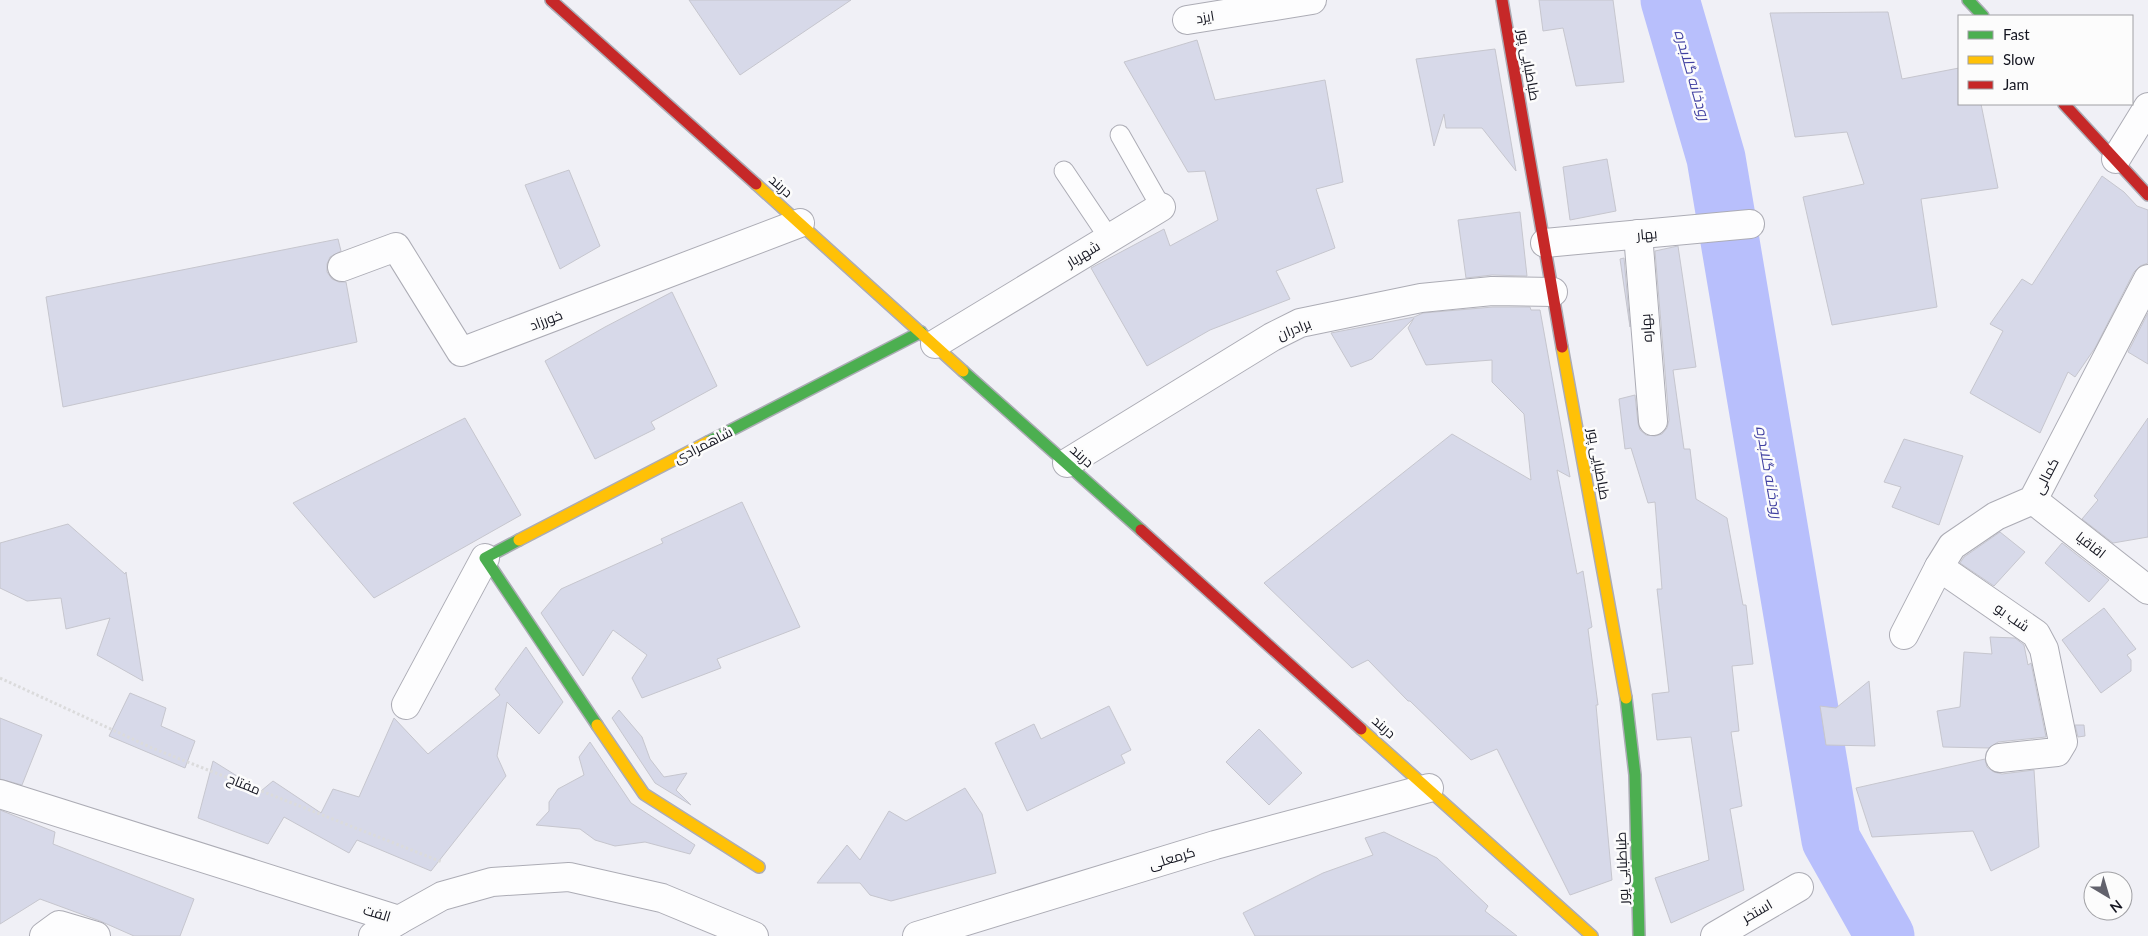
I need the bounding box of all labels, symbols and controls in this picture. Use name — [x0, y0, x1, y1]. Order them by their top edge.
street label: ایزد — [1194, 7, 1215, 26]
legend — [1958, 15, 2133, 105]
text: Fast — [2003, 25, 2030, 43]
street label: طباطبایی پور — [1513, 27, 1544, 102]
water label: رودخانه گلابدره — [1670, 27, 1715, 123]
text: Slow — [2003, 50, 2035, 68]
text: Jam — [2003, 75, 2029, 93]
street label: دربند — [766, 171, 797, 201]
street label: بهار — [1635, 224, 1658, 243]
street label: شهریار — [1062, 237, 1103, 271]
street label: خورزاد — [527, 306, 565, 334]
street label: بهاره — [1636, 313, 1655, 343]
street label: برادران — [1274, 314, 1313, 343]
street label: شاهمرادی — [671, 423, 735, 467]
water label: رودخانه گلابدره — [1752, 424, 1787, 521]
street label: طباطبایی پور — [1583, 426, 1614, 501]
street label: دربند — [1067, 441, 1098, 471]
street label: کمالی — [2029, 455, 2062, 497]
street label: اقاقیا — [2073, 528, 2110, 562]
street label: شب بو — [1992, 599, 2033, 635]
street label: دربند — [1369, 712, 1400, 742]
street label: مفتاح — [225, 769, 263, 799]
street label: طباطبایی پور — [1612, 831, 1633, 906]
street label: کرمعلی — [1147, 842, 1197, 873]
north arrow — [2083, 871, 2133, 921]
street label: استخر — [1738, 895, 1775, 926]
text: N — [2107, 897, 2126, 917]
street label: الفت — [361, 900, 393, 925]

